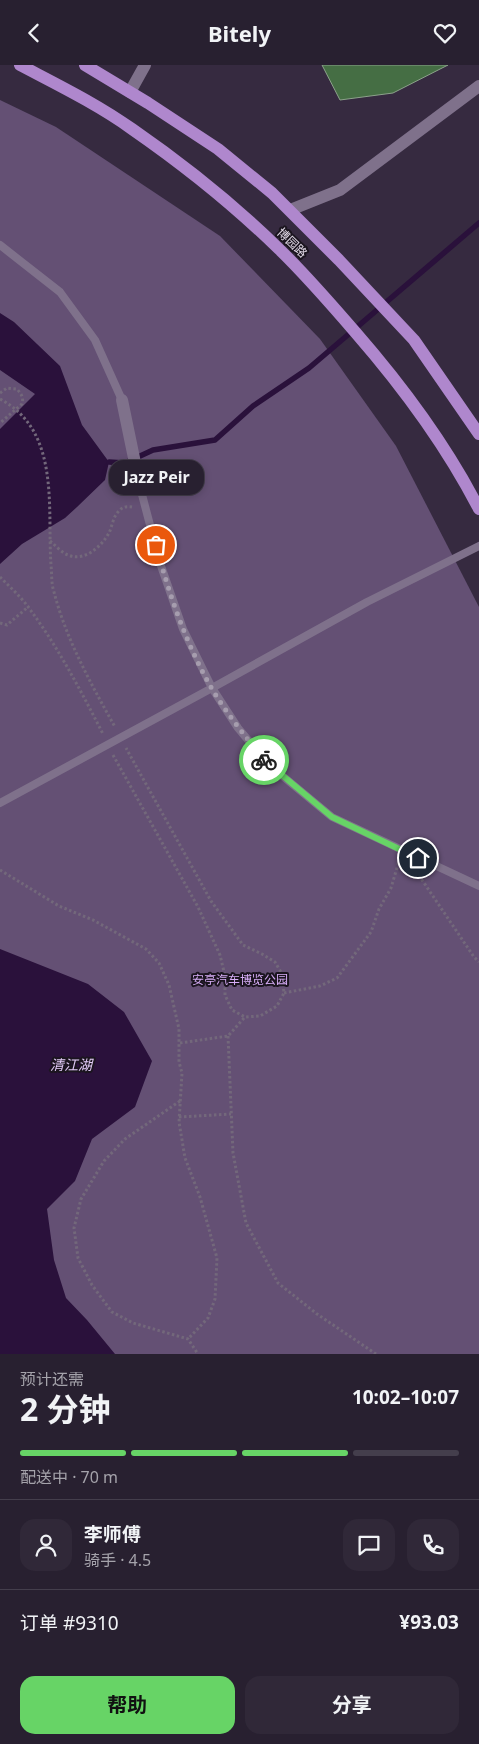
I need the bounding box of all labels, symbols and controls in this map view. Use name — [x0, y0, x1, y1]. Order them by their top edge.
text: Bitely — [208, 18, 271, 48]
icon: back — [20, 19, 48, 47]
icon: heart — [431, 19, 459, 47]
street label: 博园路 — [273, 224, 311, 261]
callout: Jazz Peir — [108, 460, 204, 495]
text: Jazz Peir — [123, 466, 190, 488]
pin — [135, 524, 177, 566]
icon: bag — [142, 531, 170, 559]
courier — [239, 735, 289, 785]
icon: bike — [250, 746, 278, 774]
pin — [397, 837, 439, 879]
icon: home — [404, 844, 432, 872]
park label: 安亭汽车博览公园 — [192, 971, 288, 988]
water label: 清江湖 — [50, 1055, 94, 1074]
text: 预计还需 — [20, 1368, 84, 1390]
text: 10:02–10:07 — [352, 1384, 459, 1410]
text: 2 分钟 — [20, 1387, 111, 1430]
text: 配送中 · 70 m — [20, 1466, 118, 1488]
button: person — [20, 1519, 72, 1571]
button: chat — [343, 1519, 395, 1571]
button: phone — [407, 1519, 459, 1571]
text: 李师傅 — [84, 1521, 141, 1547]
text: 骑手 · 4.5 — [84, 1549, 151, 1571]
text: ¥93.03 — [399, 1609, 459, 1635]
text: 订单 #9310 — [20, 1610, 119, 1636]
button: 帮助 — [20, 1676, 235, 1734]
button: 分享 — [245, 1676, 459, 1734]

